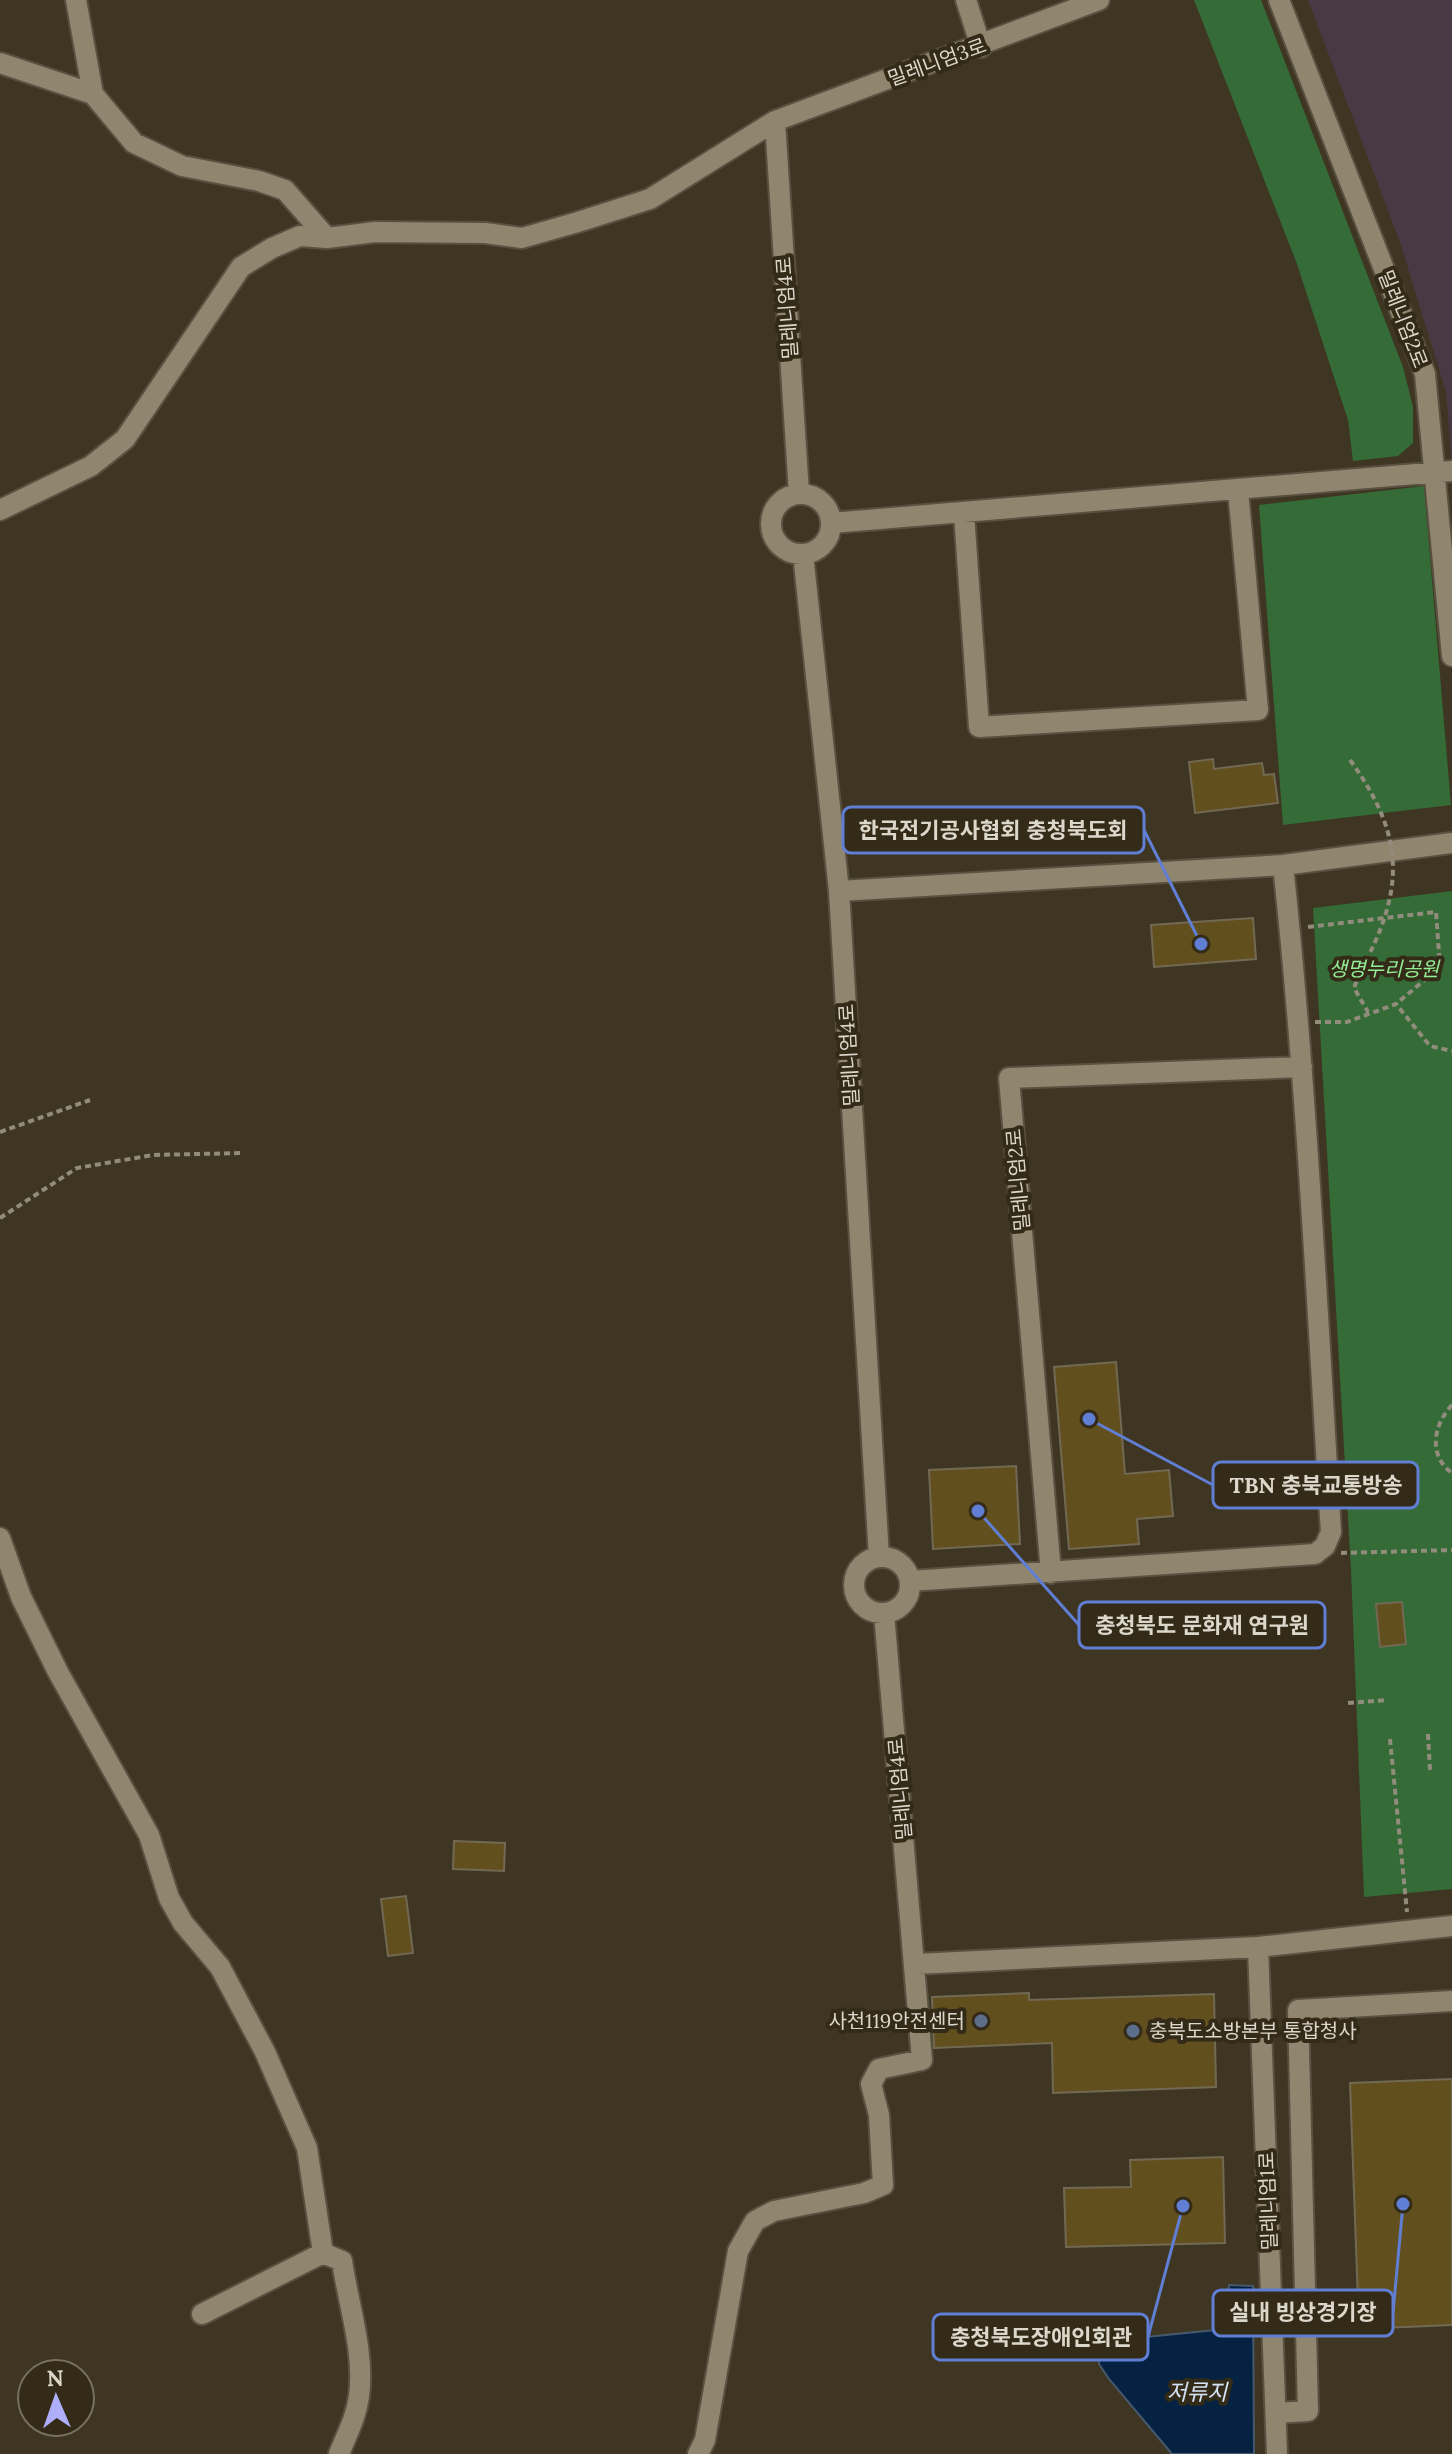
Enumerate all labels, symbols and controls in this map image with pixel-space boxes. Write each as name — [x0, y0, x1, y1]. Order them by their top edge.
street label: 밀레니엄3로 — [884, 32, 990, 91]
street label: 밀레니엄4로 — [770, 256, 803, 360]
street label: 밀레니엄2로 — [1373, 266, 1434, 371]
callout: 한국전기공사협회 충청북도회 — [843, 807, 1144, 853]
text: 한국전기공사협회 충청북도회 — [859, 816, 1127, 844]
park label: 생명누리공원 — [1329, 956, 1441, 981]
street label: 밀레니엄4로 — [833, 1003, 864, 1107]
street label: 밀레니엄2로 — [1001, 1128, 1034, 1232]
callout: TBN 충북교통방송 — [1213, 1462, 1418, 1508]
text: TBN 충북교통방송 — [1230, 1471, 1402, 1499]
callout: 충청북도 문화재 연구원 — [1079, 1602, 1325, 1648]
text: 충청북도 문화재 연구원 — [1095, 1611, 1309, 1639]
street label: 밀레니엄4로 — [883, 1737, 916, 1841]
place label: 사천119안전센터 — [828, 2008, 965, 2033]
marker: 사천119안전센터 — [972, 2012, 990, 2030]
place label: 충북도소방본부 통합청사 — [1149, 2018, 1357, 2043]
marker: 충북도소방본부 통합청사 — [1124, 2022, 1142, 2040]
street label: 밀레니엄1로 — [1253, 2151, 1282, 2251]
callout: 실내 빙상경기장 — [1213, 2290, 1393, 2336]
text: 실내 빙상경기장 — [1229, 2298, 1377, 2326]
callout: 충청북도장애인회관 — [933, 2314, 1148, 2360]
text: 충청북도장애인회관 — [950, 2323, 1132, 2351]
north arrow — [16, 2358, 96, 2438]
text: N — [46, 2364, 64, 2392]
water label: 저류지 — [1167, 2378, 1229, 2406]

